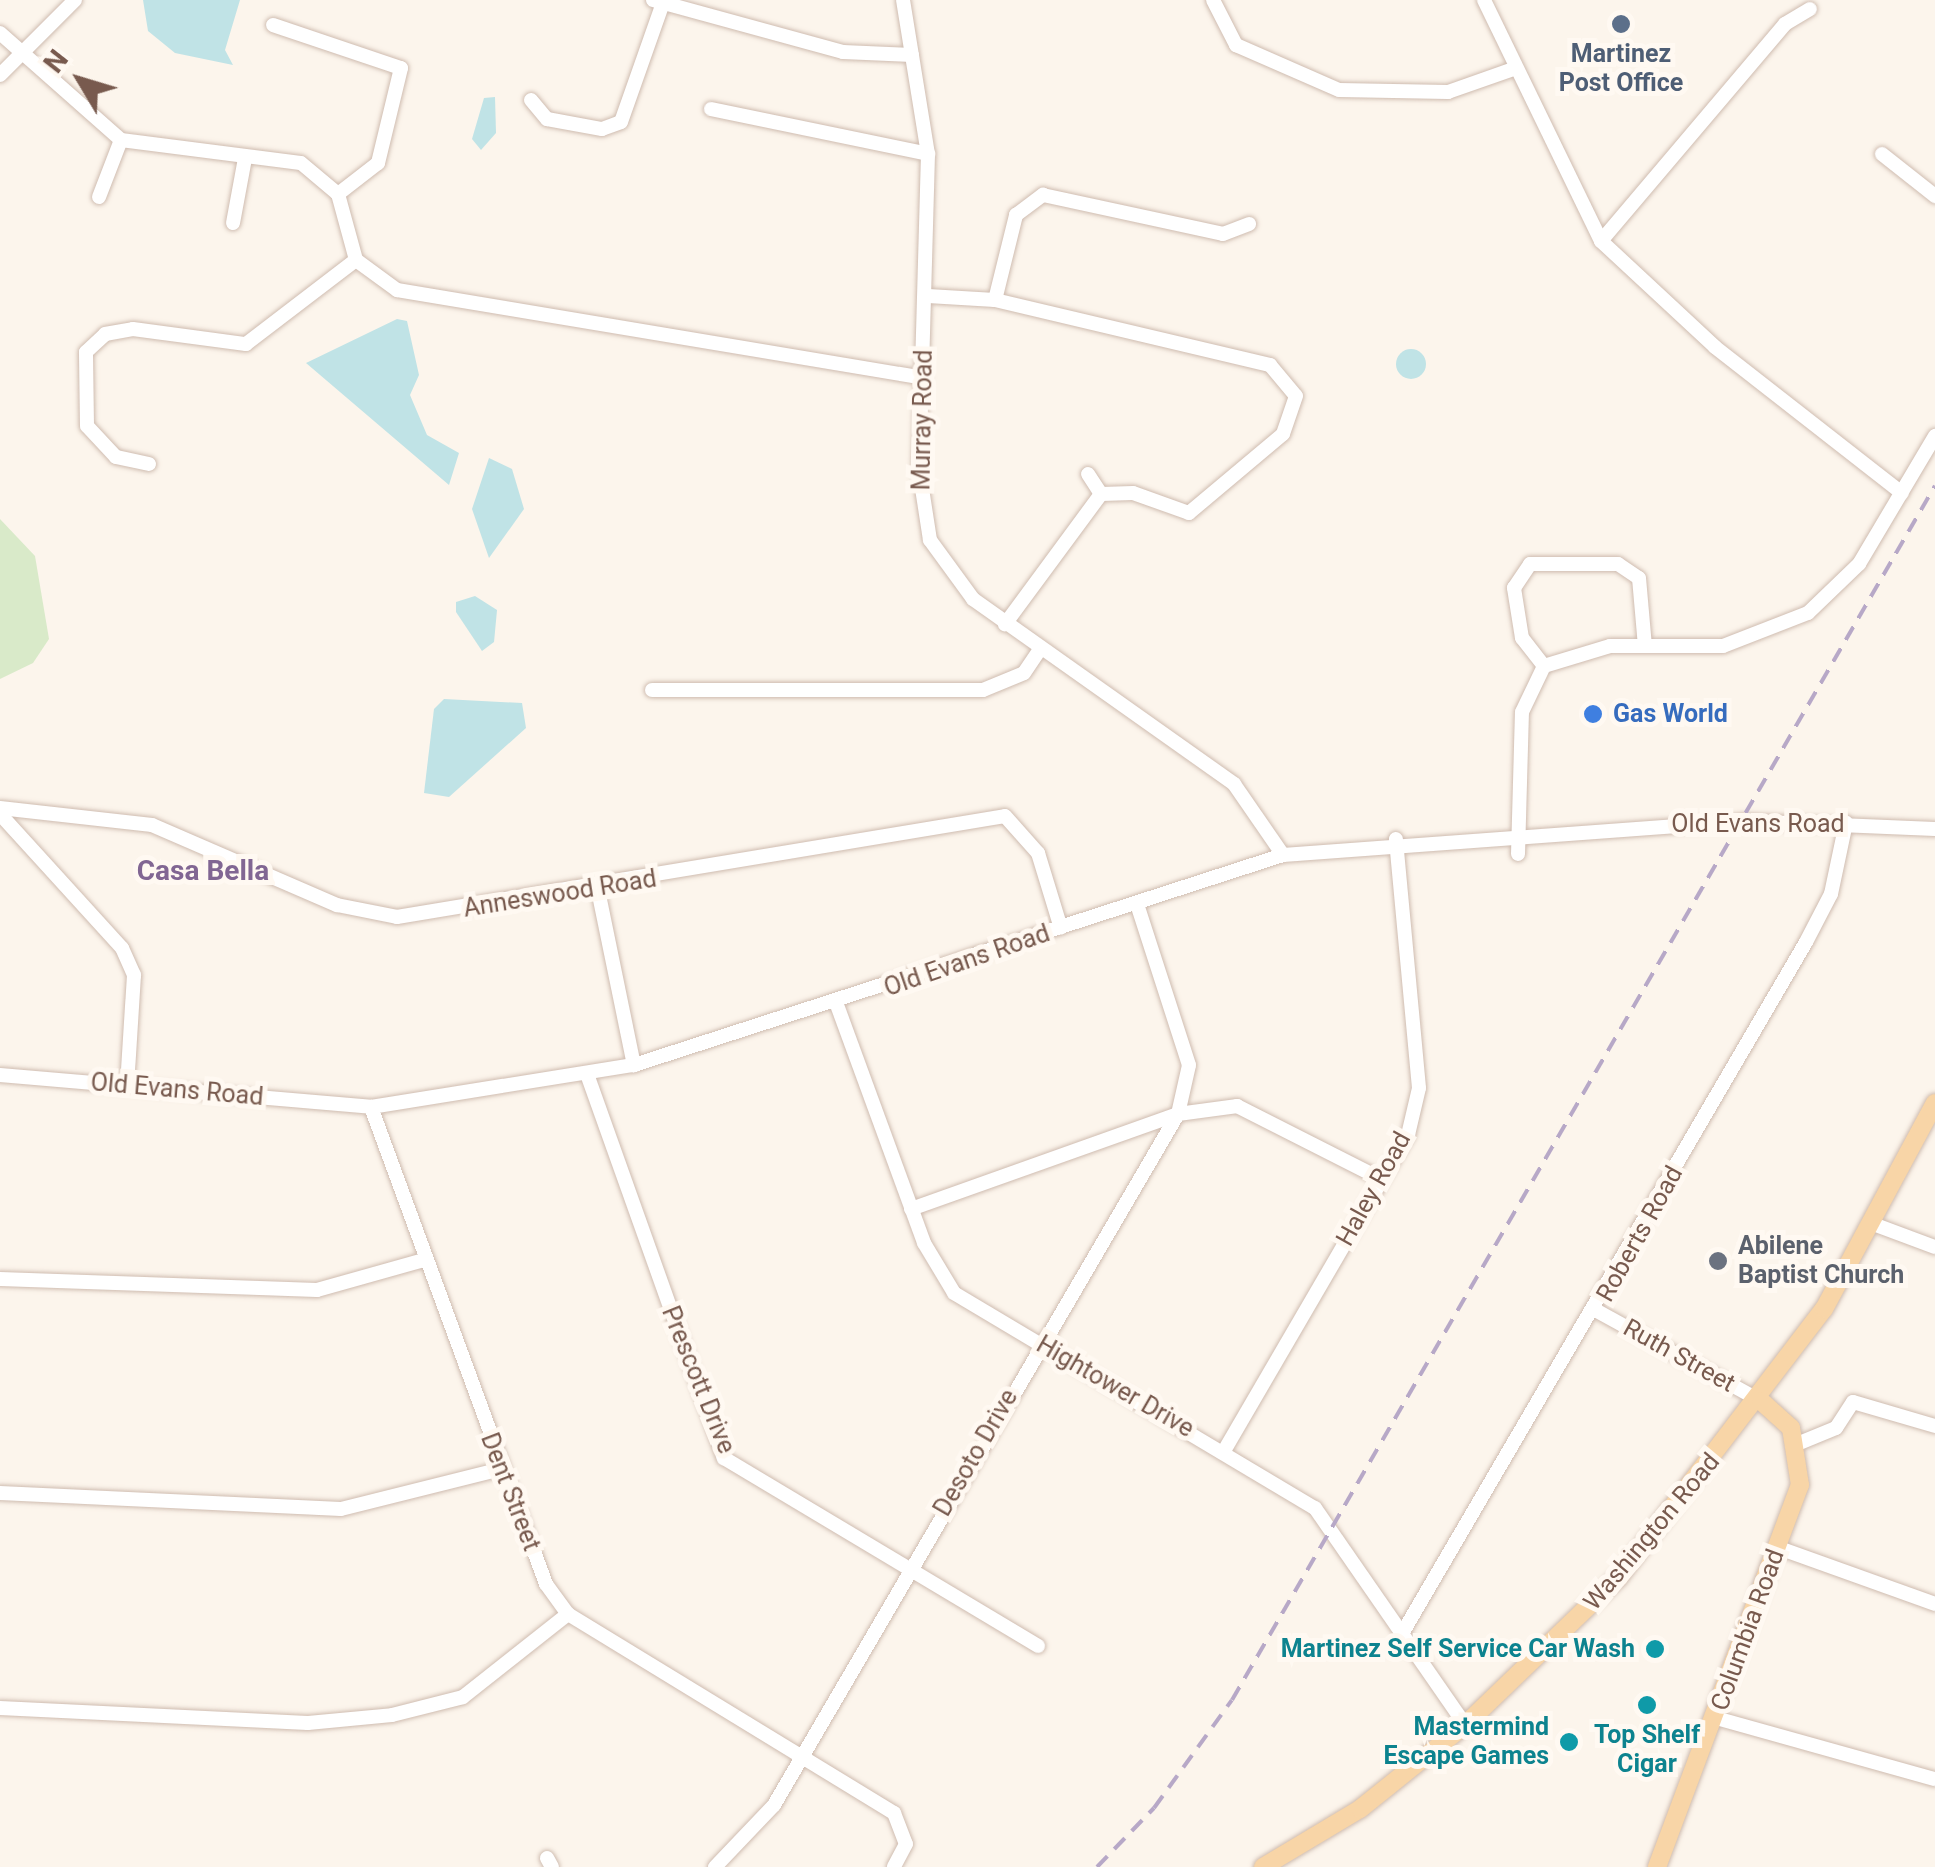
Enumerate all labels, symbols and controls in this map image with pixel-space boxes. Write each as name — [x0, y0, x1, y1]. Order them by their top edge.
marker: Martinez Post Office — [1610, 13, 1632, 35]
north arrow — [30, 30, 130, 130]
place label: Martinez Post Office — [1559, 40, 1683, 99]
text: N — [37, 43, 75, 79]
street label: Murray Road — [907, 349, 939, 491]
place label: Gas World — [1613, 699, 1728, 729]
marker: Gas World — [1582, 703, 1604, 725]
street label: Old Evans Road — [1671, 809, 1845, 839]
district label: Casa Bella — [137, 854, 269, 888]
street label: Anneswood Road — [461, 864, 659, 924]
street label: Old Evans Road — [880, 919, 1054, 1003]
street label: Old Evans Road — [89, 1068, 265, 1112]
street label: Haley Road — [1330, 1127, 1418, 1251]
street label: Roberts Road — [1590, 1161, 1690, 1307]
place label: Abilene Baptist Church — [1738, 1232, 1904, 1291]
marker: Abilene Baptist Church — [1707, 1250, 1729, 1272]
street label: Prescott Drive — [655, 1302, 741, 1458]
street label: Ruth Street — [1618, 1313, 1740, 1399]
street label: Hightower Drive — [1031, 1330, 1199, 1444]
street label: Desoto Drive — [928, 1384, 1024, 1522]
street label: Dent Street — [474, 1429, 546, 1555]
street label: Washington Road — [1578, 1447, 1726, 1617]
street label: Columbia Road — [1705, 1545, 1791, 1715]
place label: Martinez Self Service Car Wash — [1281, 1634, 1635, 1664]
marker: Martinez Self Service Car Wash — [1644, 1638, 1666, 1660]
marker: Top Shelf Cigar — [1636, 1694, 1658, 1716]
place label: Mastermind Escape Games — [1383, 1713, 1549, 1772]
place label: Top Shelf Cigar — [1594, 1721, 1700, 1780]
marker: Mastermind Escape Games — [1558, 1731, 1580, 1753]

